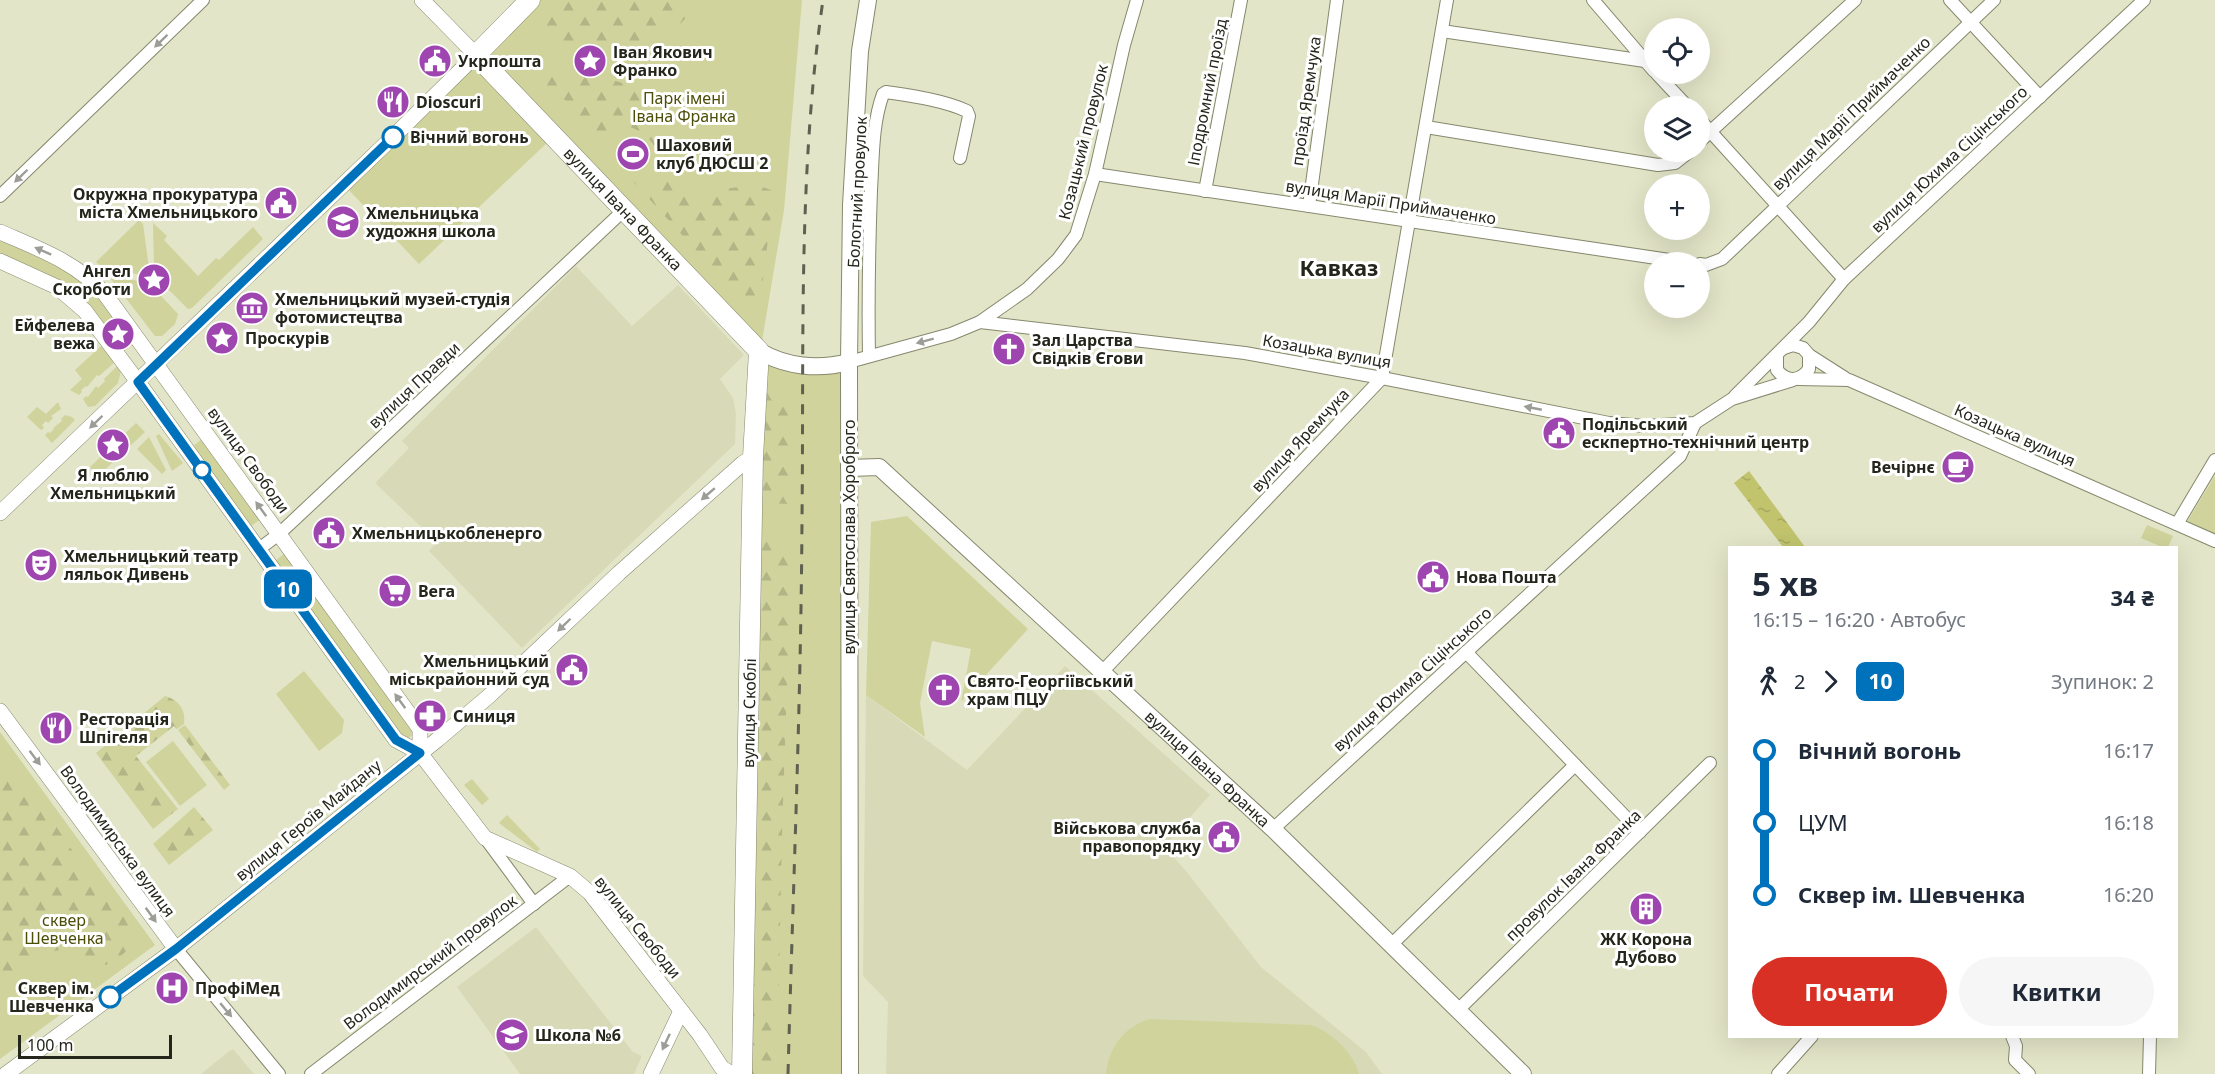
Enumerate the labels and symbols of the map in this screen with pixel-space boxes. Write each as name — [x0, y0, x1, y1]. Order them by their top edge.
street label: Іподромний проїзд — [1182, 16, 1232, 167]
street label: вулиця Марії Приймаченко — [1767, 31, 1935, 195]
one-way arrow — [154, 33, 168, 47]
street label: проїзд Яремчука — [1286, 35, 1326, 167]
place label: Іван Якович Франко — [613, 41, 713, 81]
public building icon: Укрпошта — [417, 43, 453, 79]
place icon: Іван Якович Франко — [572, 43, 608, 79]
place label: Укрпошта — [458, 50, 541, 72]
street label: Козацький провулок — [1053, 61, 1113, 222]
street label: вулиця Юхима Сіцінського — [1866, 80, 2032, 238]
restaurant icon: Dioscuri — [375, 84, 411, 120]
park label: Парк імені Івана Франка — [632, 87, 736, 127]
place label: Dioscuri — [416, 91, 481, 113]
street label: Болотний провулок — [842, 115, 872, 268]
marker: Вічний вогонь — [382, 126, 404, 148]
place label: Вічний вогонь — [410, 126, 529, 148]
place label: Шаховий клуб ДЮСШ 2 — [656, 134, 769, 174]
sports icon: Шаховий клуб ДЮСШ 2 — [615, 136, 651, 172]
street label: вулиця Івана Франка — [559, 142, 687, 275]
one-way arrow — [13, 169, 28, 183]
street label: вулиця Марії Приймаченко — [1284, 175, 1498, 229]
place label: Окружна прокуратура міста Хмельницького — [73, 183, 258, 223]
public building icon: Окружна прокуратура міста Хмельницького — [263, 185, 299, 221]
place label: Хмельницька художня школа — [366, 202, 496, 242]
school or university icon: Хмельницька художня школа — [325, 204, 361, 240]
one-way arrow — [34, 246, 52, 256]
district label: Кавказ — [1300, 252, 1378, 282]
place label: Ангел Скорботи — [52, 260, 131, 300]
place icon: Ангел Скорботи — [136, 262, 172, 298]
place label: Хмельницький музей-студія фотомистецтва — [275, 288, 510, 328]
museum icon: Хмельницький музей-студія фотомистецтва — [234, 290, 270, 326]
place label: Ейфелева вежа — [15, 314, 95, 354]
place icon: Ейфелева вежа — [100, 316, 136, 352]
place icon: Проскурів — [204, 320, 240, 356]
place label: Проскурів — [245, 327, 329, 349]
place label: Зал Царства Свідків Єгови — [1032, 329, 1144, 369]
street label: Козацька вулиця — [1261, 329, 1393, 373]
church icon: Зал Царства Свідків Єгови — [991, 331, 1027, 367]
street label: вулиця Правди — [363, 337, 465, 433]
one-way arrow — [916, 337, 934, 346]
street label: вулиця Яремчука — [1246, 383, 1354, 497]
street label: Козацька вулиця — [1951, 398, 2079, 472]
street label: вулиця Свободи — [203, 403, 295, 517]
one-way arrow — [1523, 403, 1542, 412]
place label: Подільський ескпертно-технічний центр — [1582, 413, 1809, 453]
one-way arrow — [89, 415, 104, 428]
public building icon: Подільський ескпертно-технічний центр — [1541, 415, 1577, 451]
street label: вулиця Святослава Хороброго — [838, 419, 860, 655]
place icon: Я люблю Хмельницький — [95, 427, 131, 463]
cafe icon: Вечірнє — [1940, 449, 1976, 485]
place label: Вечірнє — [1871, 456, 1935, 478]
unlabelled marker — [193, 461, 211, 479]
place label: Я люблю Хмельницький — [50, 464, 176, 504]
one-way arrow — [701, 487, 716, 500]
one-way arrow — [255, 501, 267, 517]
public building icon: Хмельницькобленерго — [311, 515, 347, 551]
place label: Хмельницькобленерго — [352, 522, 542, 544]
place label: Хмельницький театр ляльок Дивень — [64, 545, 238, 585]
theatre icon: Хмельницький театр ляльок Дивень — [23, 547, 59, 583]
public building icon: Нова Пошта — [1415, 559, 1451, 595]
place label: Нова Пошта — [1456, 566, 1556, 588]
line badge: 10 — [261, 570, 315, 608]
supermarket icon: Вега — [377, 573, 413, 609]
place label: Вега — [418, 580, 455, 602]
street label: вулиця Юхима Сіцінського — [1328, 602, 1496, 756]
one-way arrow — [557, 618, 571, 632]
place label: Хмельницький міськрайонний суд — [389, 650, 550, 690]
public building icon: Хмельницький міськрайонний суд — [554, 652, 590, 688]
street label: вулиця Скоблі — [737, 658, 761, 768]
place label: Свято-Георгіївський храм ПЦУ — [967, 670, 1133, 710]
church icon: Свято-Георгіївський храм ПЦУ — [926, 672, 962, 708]
one-way arrow — [394, 694, 406, 710]
pharmacy icon: Синиця — [412, 698, 448, 734]
place label: Синиця — [453, 705, 515, 727]
street label: вулиця Івана Франка — [1140, 706, 1275, 832]
place label: Ресторація Шпігеля — [79, 708, 169, 748]
restaurant icon: Ресторація Шпігеля — [38, 710, 74, 746]
one-way arrow — [29, 750, 41, 766]
street label: вулиця Героїв Майдану — [231, 754, 386, 886]
street label: Володимирська вулиця — [55, 761, 181, 921]
street label: провулок Івана Франка — [1500, 804, 1646, 946]
place label: Військова служба правопорядку — [1053, 817, 1202, 857]
public building icon: Військова служба правопорядку — [1206, 819, 1242, 855]
street label: вулиця Свободи — [590, 871, 686, 983]
street label: Володимирський провулок — [339, 889, 522, 1035]
building icon: ЖК Корона Дубово — [1628, 891, 1664, 927]
one-way arrow — [144, 907, 156, 922]
park label: сквер Шевченка — [24, 909, 104, 949]
place label: ЖК Корона Дубово — [1600, 928, 1692, 968]
hospital icon: ПрофіМед — [154, 970, 190, 1006]
place label: Сквер ім. Шевченка — [9, 977, 94, 1017]
place label: ПрофіМед — [195, 977, 280, 999]
marker: Сквер ім. Шевченка — [99, 986, 121, 1008]
one-way arrow — [220, 1002, 233, 1018]
school or university icon: Школа №6 — [494, 1017, 530, 1053]
place label: Школа №6 — [535, 1024, 621, 1046]
scale bar — [18, 1032, 172, 1060]
one-way arrow — [661, 1034, 670, 1051]

